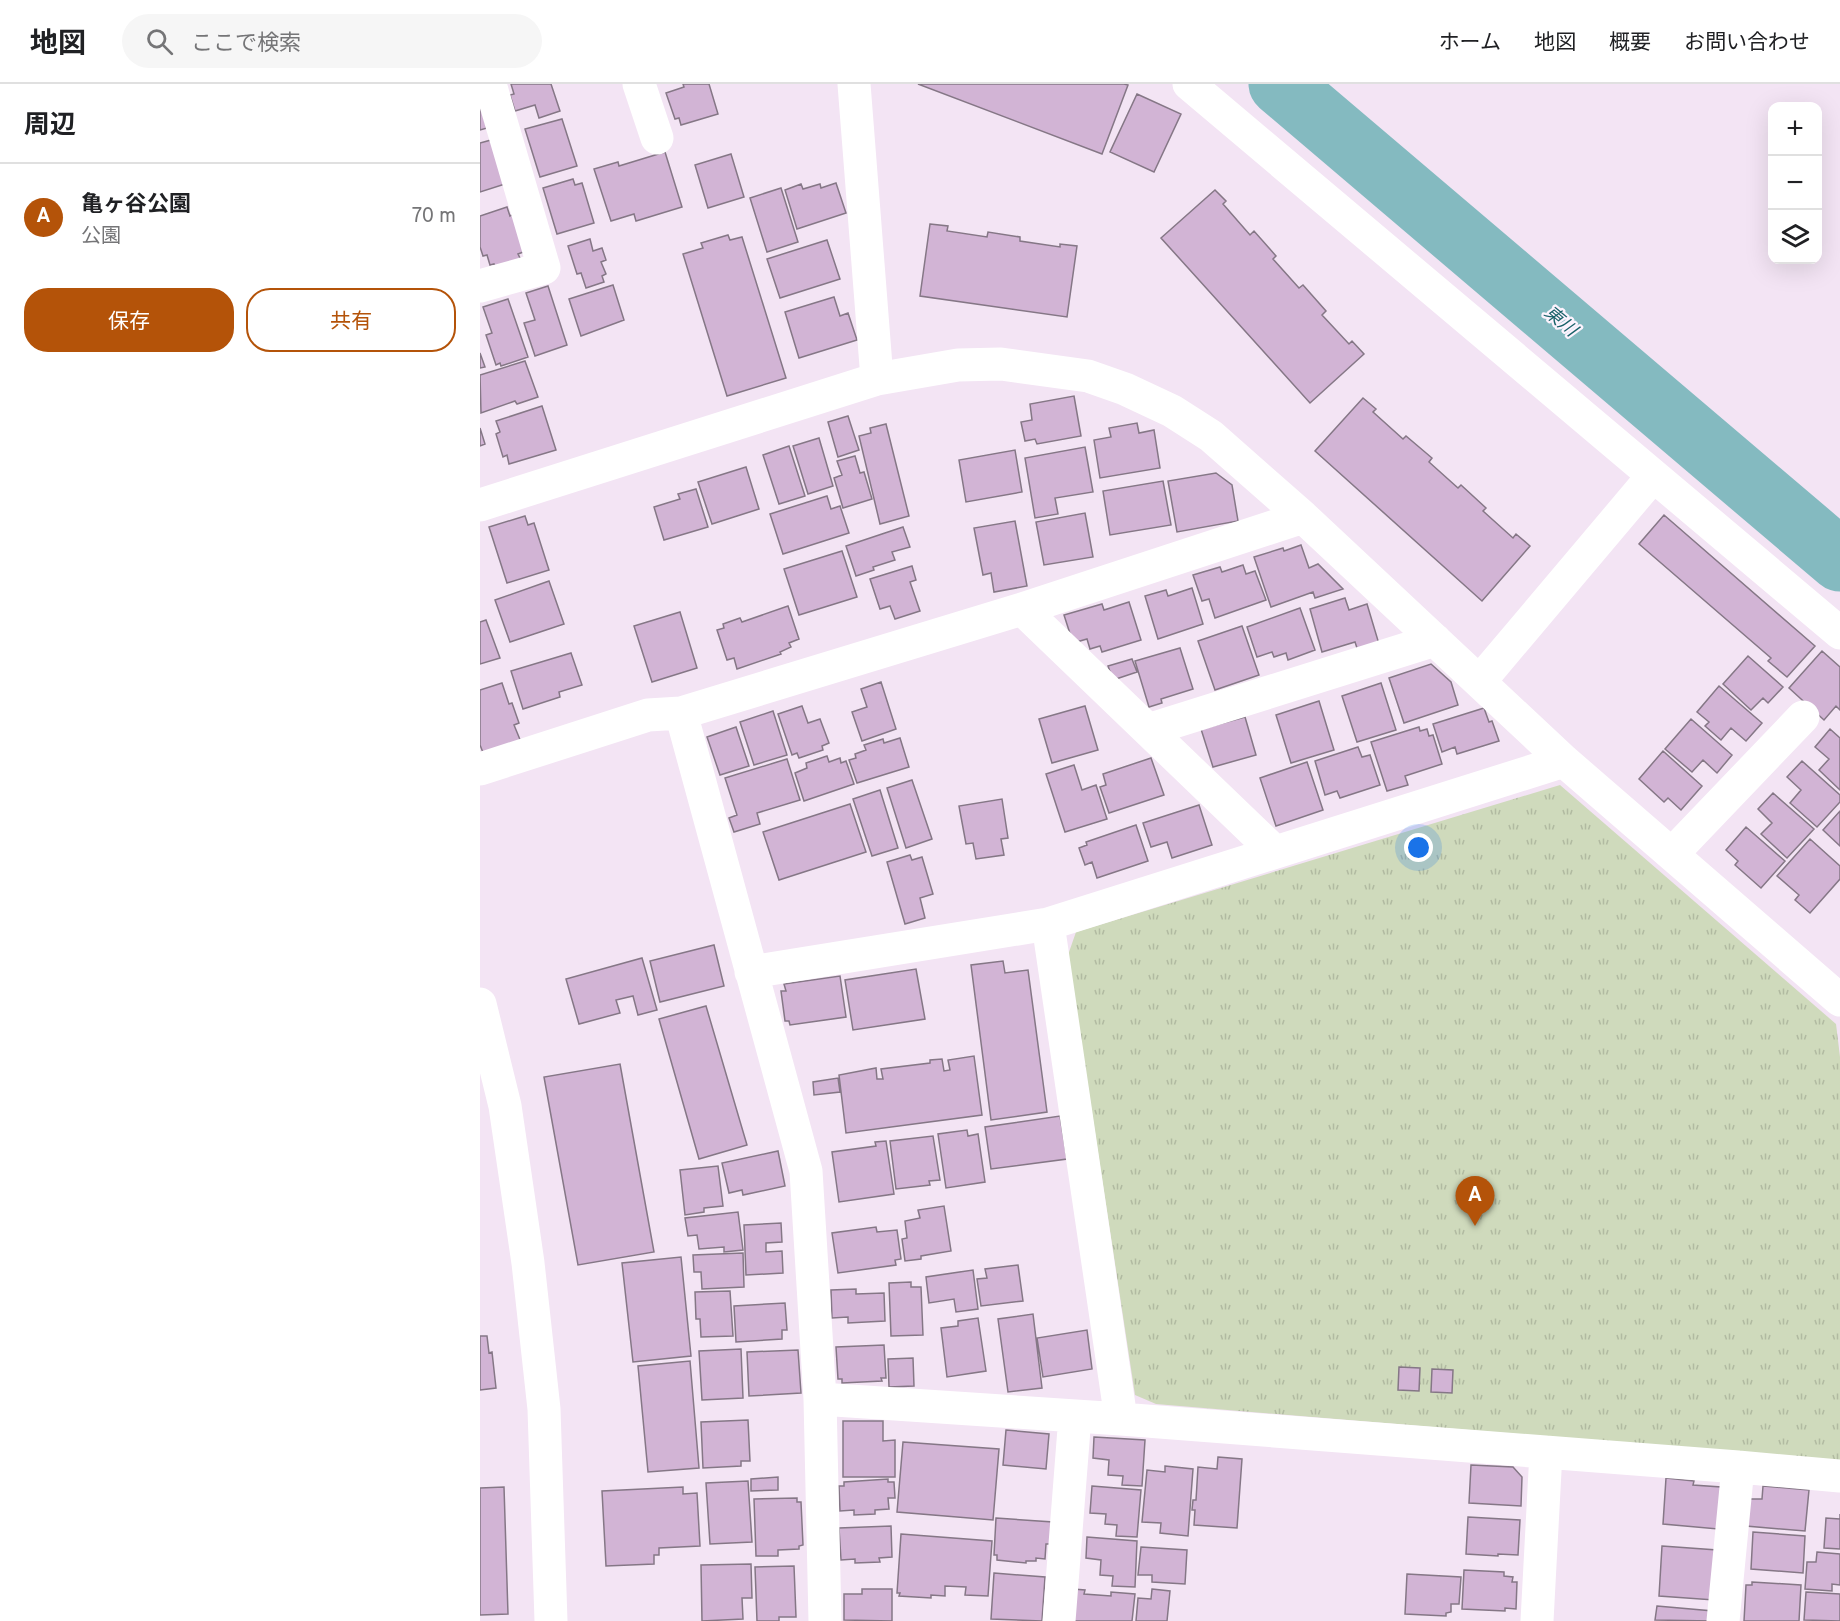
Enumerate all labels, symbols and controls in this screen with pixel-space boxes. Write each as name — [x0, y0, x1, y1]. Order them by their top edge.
search box — [122, 14, 542, 68]
icon: search — [143, 25, 176, 58]
text: 地図 — [30, 27, 86, 63]
text: ホーム — [1439, 30, 1501, 57]
text: 地図 — [1534, 30, 1576, 57]
text: 概要 — [1609, 30, 1651, 57]
text: お問い合わせ — [1684, 30, 1810, 57]
text: ここで検索 — [191, 31, 301, 58]
map controls — [1768, 102, 1822, 264]
button: + — [1768, 102, 1822, 156]
text: 周辺 — [24, 110, 76, 143]
button: − — [1768, 156, 1822, 210]
text: 亀ヶ谷公園 — [81, 192, 191, 219]
text: A — [36, 204, 51, 230]
text: 70 m — [412, 204, 456, 230]
button: layers — [1768, 210, 1822, 264]
text: 公園 — [81, 224, 121, 250]
button: 保存 — [24, 288, 234, 352]
button: 共有 — [246, 288, 456, 352]
water label: 東川 — [1539, 302, 1583, 344]
your location — [1404, 833, 1433, 862]
pin: A — [1456, 1176, 1494, 1226]

